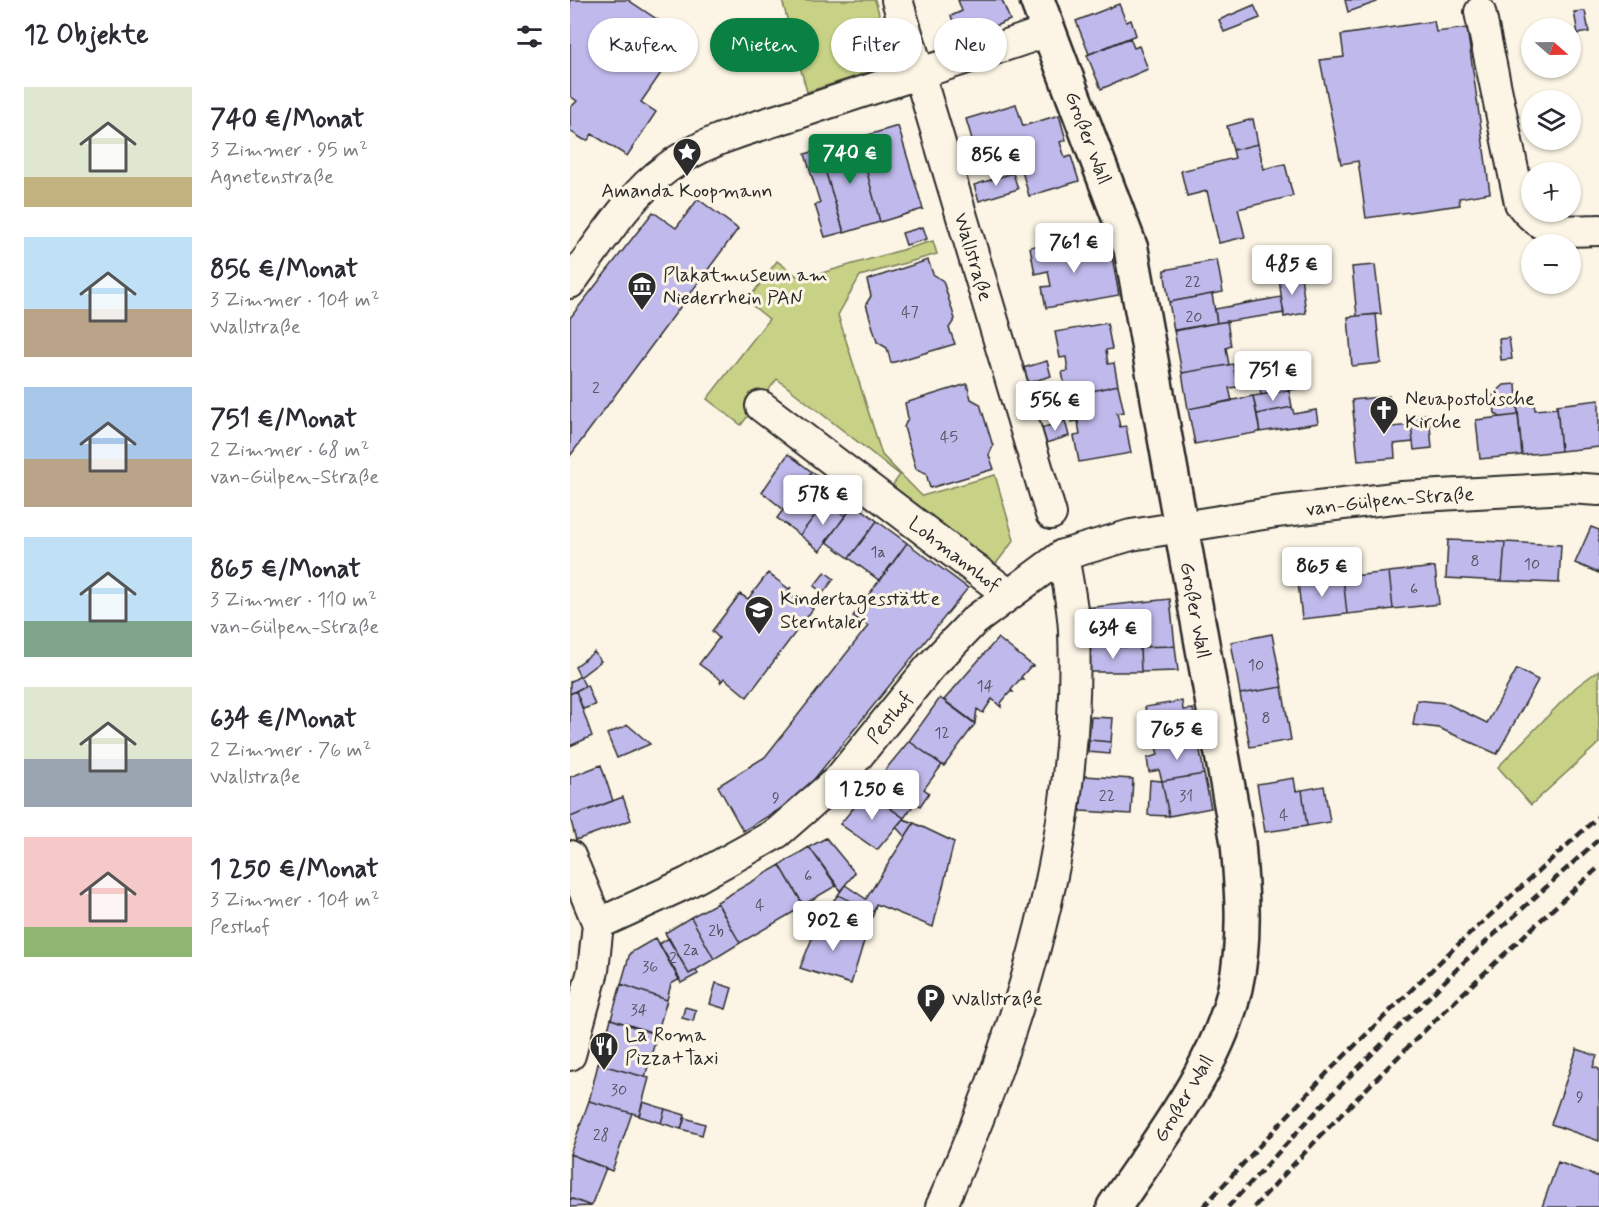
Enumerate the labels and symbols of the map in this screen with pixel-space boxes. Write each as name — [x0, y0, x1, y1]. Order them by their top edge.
north arrow — [1521, 18, 1581, 78]
street label: Großer Wall — [1058, 88, 1117, 188]
pin: 740 € — [808, 134, 892, 185]
place icon: Amanda Koopmann — [671, 136, 703, 178]
pin: 856 € — [954, 136, 1038, 187]
place label: Amanda Koopmann — [601, 178, 773, 205]
street label: Wallstraße — [947, 210, 998, 305]
pin: 761 € — [1032, 223, 1116, 274]
pin: 485 € — [1250, 245, 1334, 296]
place label: Plakatmuseum am Niederrhein PAN — [663, 262, 828, 312]
museum icon: Plakatmuseum am Niederrhein PAN — [626, 270, 658, 312]
house number: 22 — [1185, 272, 1201, 293]
house number: 47 — [901, 302, 919, 323]
house number: 20 — [1186, 307, 1203, 328]
pin: 751 € — [1231, 351, 1315, 402]
house number: 2 — [592, 378, 600, 399]
pin: 556 € — [1013, 381, 1097, 432]
place label: Neuapostolische Kirche — [1405, 386, 1535, 436]
church icon: Neuapostolische Kirche — [1368, 394, 1400, 436]
house number: 45 — [940, 427, 958, 448]
pin: 578 € — [781, 475, 865, 526]
street label: van-Gülpen-Straße — [1304, 481, 1475, 523]
street label: Lohmannhof — [902, 511, 1006, 599]
house number: 1a — [870, 542, 886, 563]
pin: 865 € — [1280, 547, 1364, 598]
house number: 8 — [1470, 551, 1480, 572]
house number: 10 — [1524, 554, 1540, 575]
street label: Großer Wall — [1173, 560, 1216, 661]
house number: 6 — [1410, 579, 1418, 600]
place label: Kindertagesstätte Sterntaler — [780, 586, 940, 636]
school or university icon: Kindertagesstätte Sterntaler — [743, 594, 775, 636]
pin: 634 € — [1071, 609, 1155, 660]
house number: 10 — [1248, 655, 1264, 676]
house number: 14 — [977, 676, 994, 697]
street label: Pesthof — [861, 686, 920, 750]
house number: 8 — [1261, 708, 1271, 729]
pin: 765 € — [1135, 710, 1219, 761]
house number: 12 — [934, 723, 950, 744]
pin: 1 250 € — [817, 770, 927, 821]
house number: 22 — [1099, 786, 1115, 807]
house number: 31 — [1179, 786, 1193, 807]
house number: 9 — [772, 788, 780, 809]
house number: 4 — [1279, 805, 1289, 826]
house number: 6 — [804, 866, 812, 887]
house number: 4 — [755, 895, 765, 916]
pin: 902 € — [791, 901, 875, 952]
house number: 2b — [708, 921, 724, 942]
house number: 2a — [683, 940, 699, 961]
house number: 2 — [669, 948, 677, 969]
house number: 36 — [642, 957, 658, 978]
parking icon: Wallstraße — [915, 982, 947, 1024]
place label: Wallstraße — [952, 986, 1043, 1013]
house number: 34 — [631, 1000, 648, 1021]
place label: La Roma Pizza+Taxi — [625, 1022, 719, 1072]
restaurant icon: La Roma Pizza+Taxi — [588, 1030, 620, 1072]
street label: Großer Wall — [1148, 1050, 1221, 1148]
house number: 30 — [611, 1080, 627, 1101]
house number: 9 — [1576, 1087, 1584, 1108]
house number: 28 — [593, 1125, 609, 1146]

